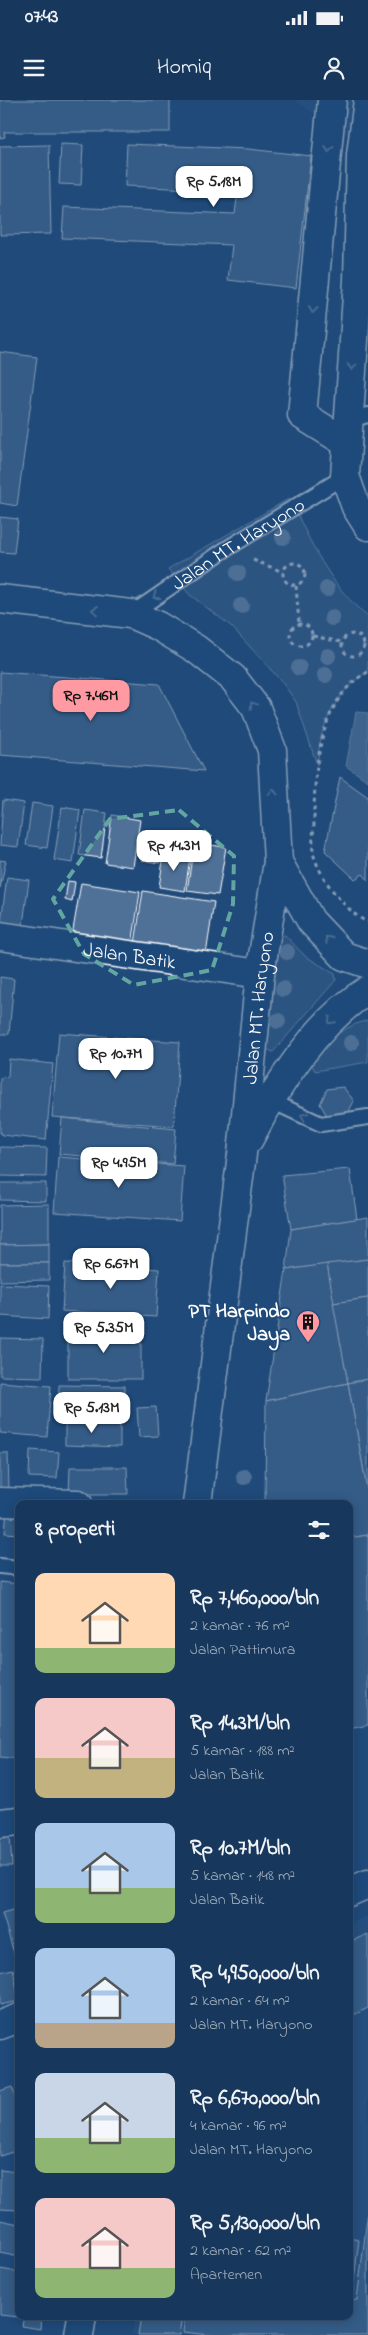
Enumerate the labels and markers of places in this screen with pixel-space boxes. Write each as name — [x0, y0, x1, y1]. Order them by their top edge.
pin: Rp 5.18M — [162, 166, 266, 208]
pin: Rp 7.46M — [39, 680, 143, 722]
pin: Rp 14.3M — [122, 830, 226, 872]
pin: Rp 10.7M — [64, 1038, 168, 1080]
pin: Rp 4.95M — [67, 1146, 171, 1189]
pin: Rp 6.67M — [59, 1248, 163, 1290]
place label: PT Harpindo Jaya — [189, 1298, 290, 1351]
building icon: PT Harpindo Jaya — [295, 1309, 321, 1343]
pin: Rp 5.35M — [52, 1312, 156, 1354]
pin: Rp 5.13M — [40, 1392, 144, 1434]

